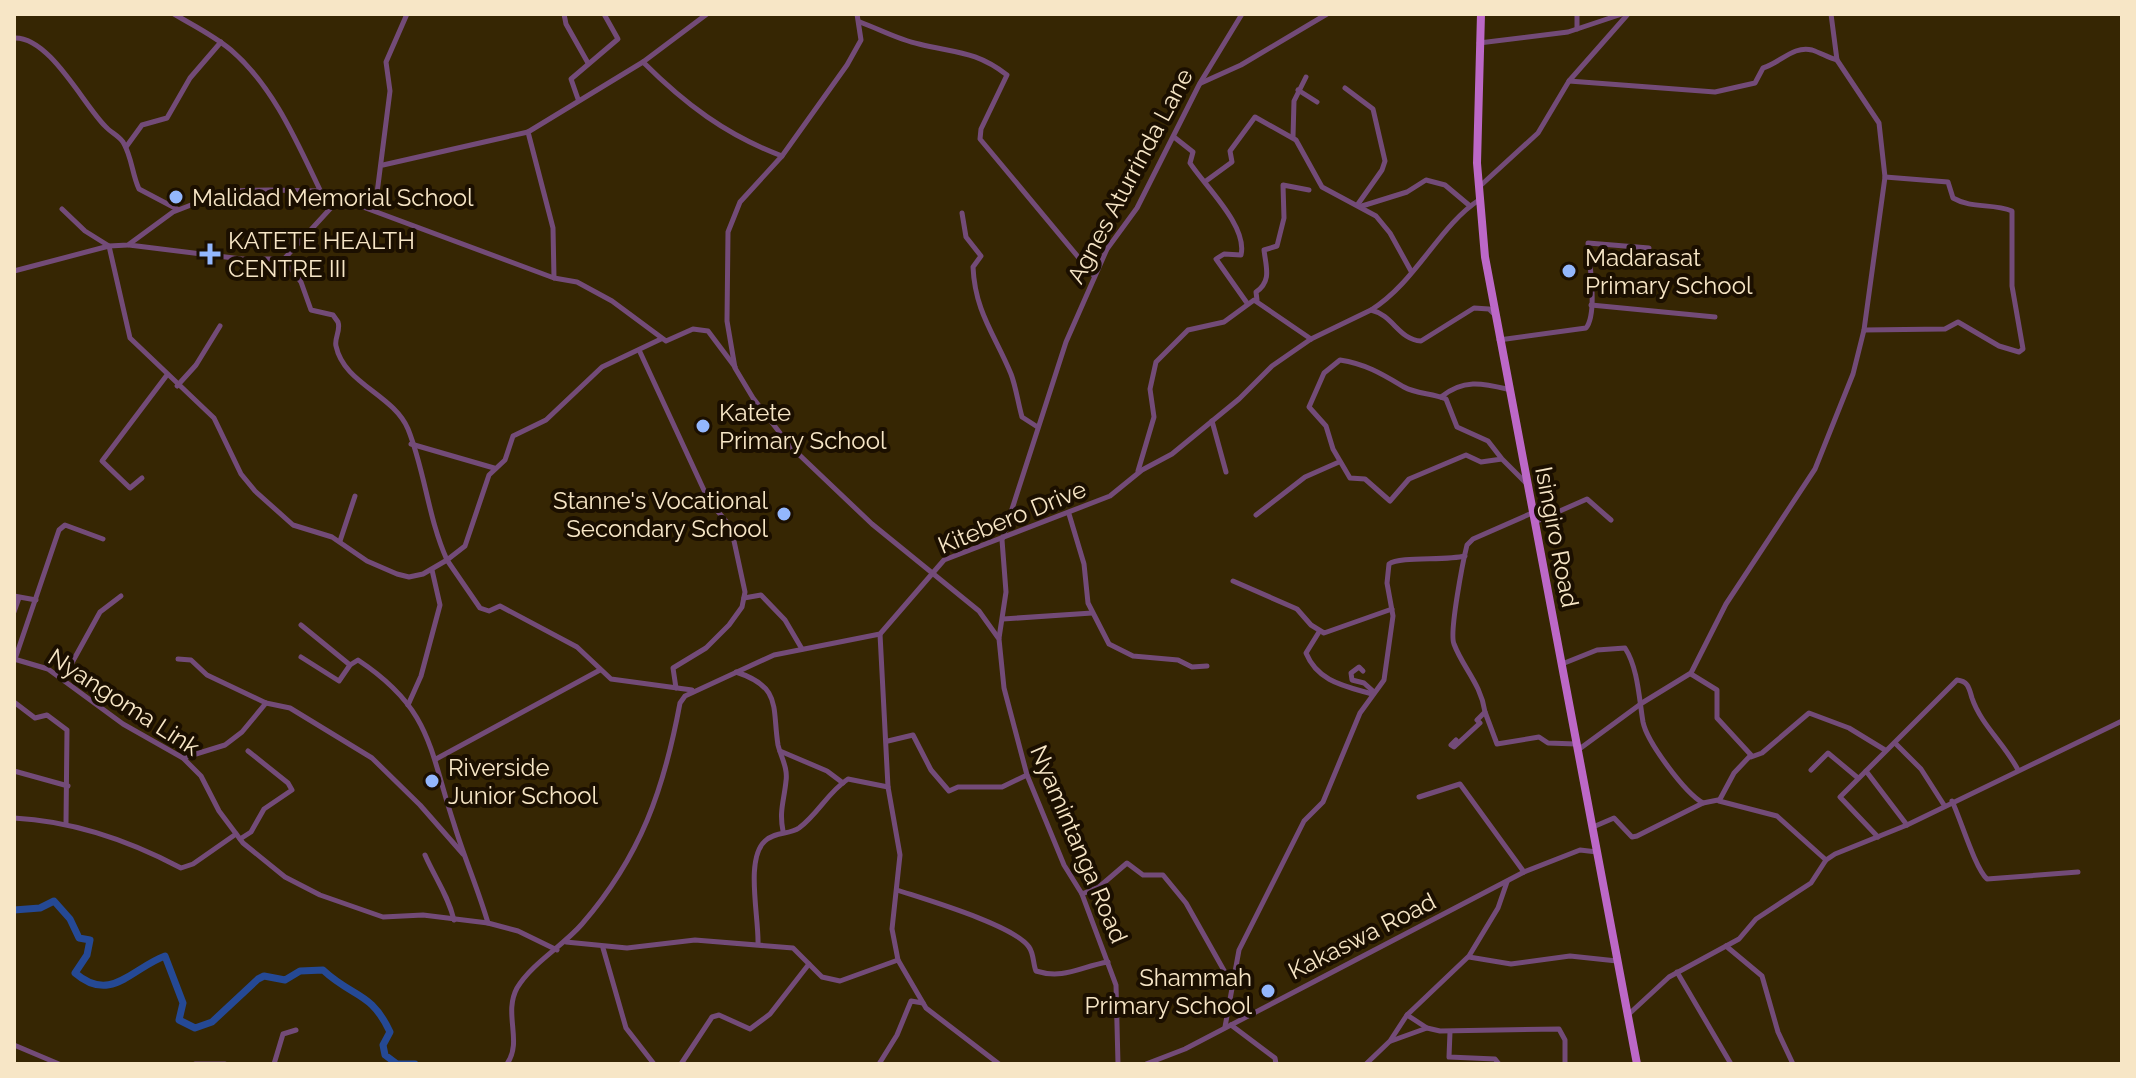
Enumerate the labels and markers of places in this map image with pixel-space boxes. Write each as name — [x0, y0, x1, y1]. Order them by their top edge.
place label: Malidad Memorial School — [192, 183, 474, 212]
marker: Malidad Memorial School — [167, 188, 185, 206]
place label: KATETE HEALTH CENTRE III — [228, 226, 415, 283]
marker: KATETE HEALTH CENTRE III — [199, 243, 221, 265]
place label: Madarasat Primary School — [1585, 243, 1753, 300]
marker: Madarasat Primary School — [1560, 262, 1578, 280]
place label: Katete Primary School — [719, 398, 887, 455]
marker: Katete Primary School — [694, 417, 712, 435]
place label: Stanne's Vocational Secondary School — [553, 486, 768, 543]
marker: Stanne's Vocational Secondary School — [775, 505, 793, 523]
place label: Riverside Junior School — [448, 753, 598, 810]
marker: Riverside Junior School — [423, 772, 441, 790]
place label: Shammah Primary School — [1085, 963, 1252, 1020]
marker: Shammah Primary School — [1259, 982, 1277, 1000]

